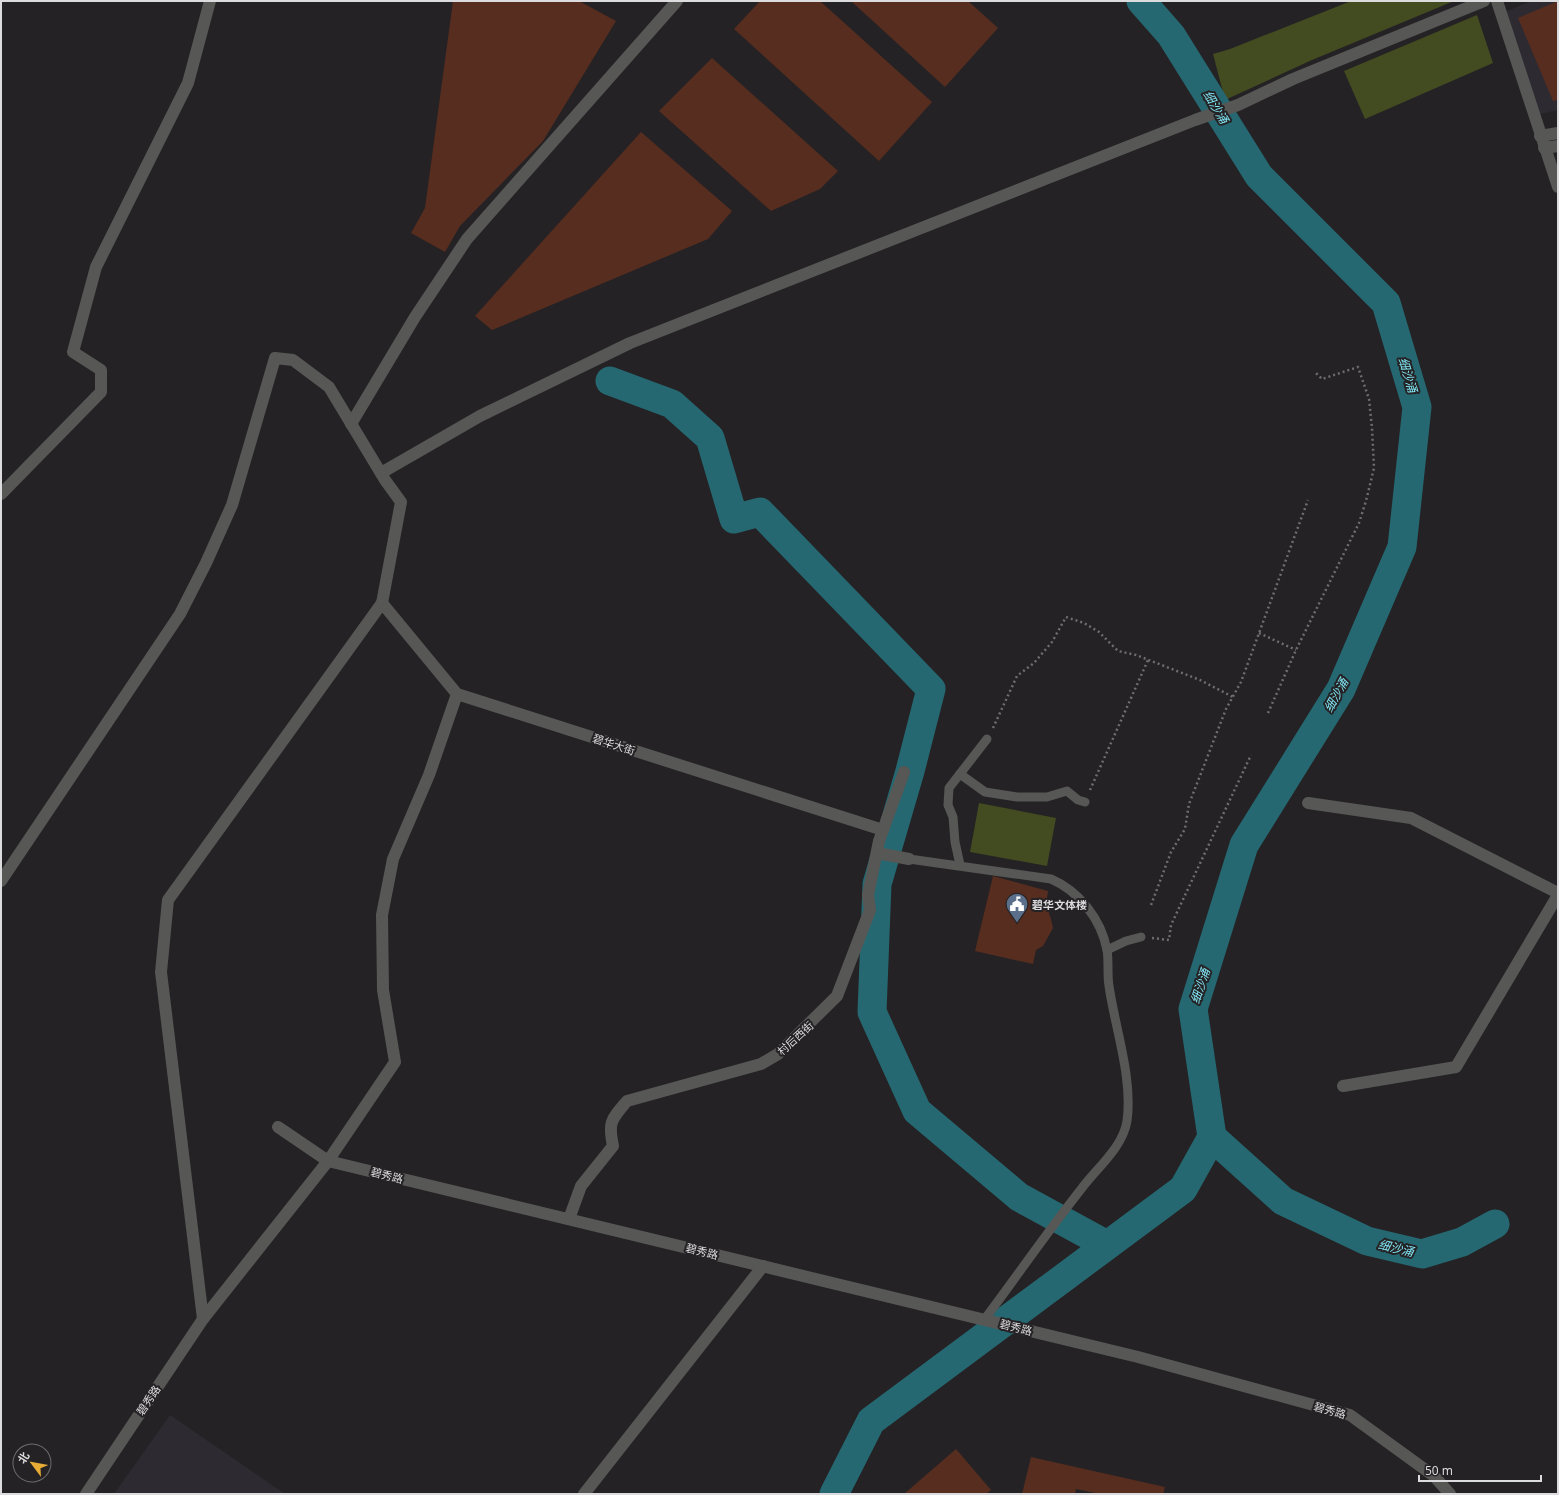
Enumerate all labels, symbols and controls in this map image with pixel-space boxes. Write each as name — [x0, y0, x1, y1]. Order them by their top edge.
water label: 细沙涌 — [1199, 87, 1234, 128]
water label: 细沙涌 — [1395, 355, 1422, 397]
water label: 细沙涌 — [1320, 673, 1353, 715]
street label: 碧华大街 — [591, 730, 637, 758]
public building icon: 碧华文体楼 — [1004, 891, 1030, 924]
place label: 碧华文体楼 — [1032, 897, 1087, 912]
water label: 细沙涌 — [1186, 964, 1214, 1006]
street label: 村后西街 — [774, 1018, 816, 1058]
street label: 碧秀路 — [369, 1164, 405, 1186]
water label: 细沙涌 — [1377, 1236, 1417, 1261]
street label: 碧秀路 — [684, 1240, 720, 1262]
street label: 碧秀路 — [998, 1316, 1034, 1338]
street label: 碧秀路 — [133, 1382, 163, 1418]
street label: 碧秀路 — [1312, 1398, 1348, 1422]
north arrow — [12, 1443, 52, 1483]
text: 北 — [14, 1449, 32, 1466]
scale bar — [1419, 1457, 1541, 1483]
text: 50 m — [1425, 1462, 1453, 1479]

